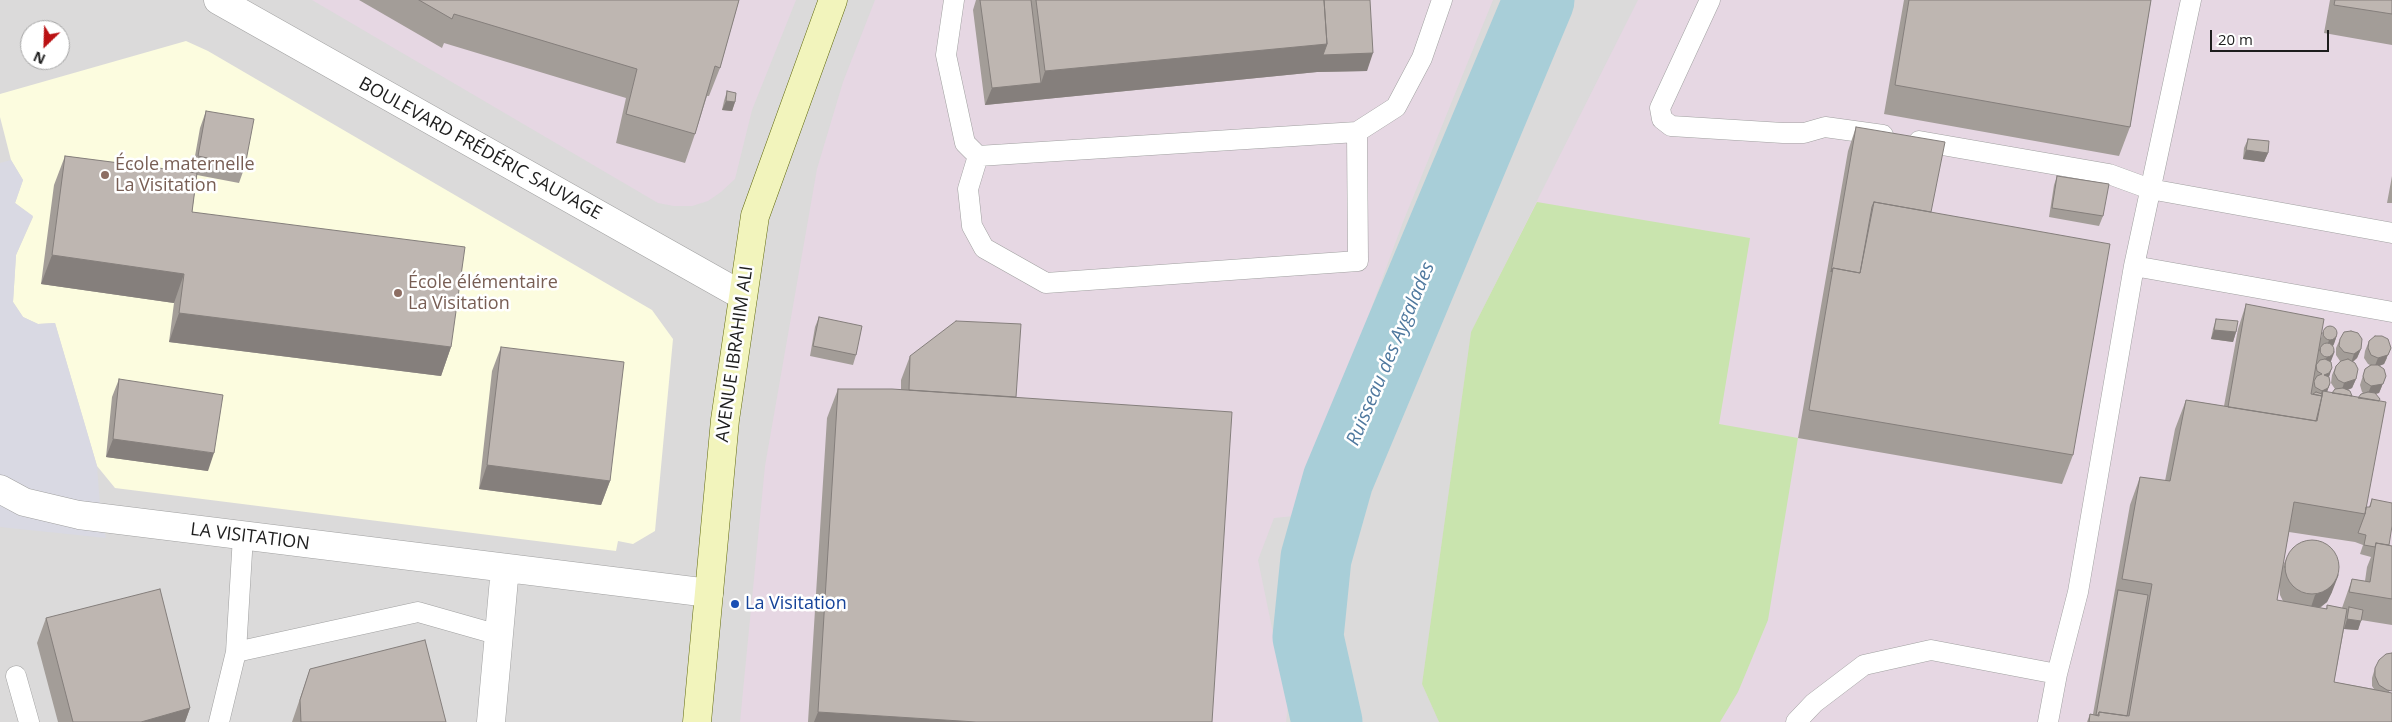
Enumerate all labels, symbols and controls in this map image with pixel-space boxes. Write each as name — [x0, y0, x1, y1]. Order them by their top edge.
north arrow — [20, 20, 70, 70]
scale bar — [2212, 20, 2331, 52]
text: 20 m — [2218, 29, 2253, 49]
text: N — [30, 47, 48, 69]
street label: BOULEVARD FRÉDÉRIC SAUVAGE — [355, 73, 605, 225]
place label: École maternelle La Visitation — [115, 154, 255, 196]
marker: École maternelle La Visitation — [99, 169, 111, 181]
water label: Ruisseau des Aygalades — [1342, 259, 1440, 449]
street label: AVENUE IBRAHIM ALI — [712, 265, 758, 443]
place label: École élémentaire La Visitation — [408, 272, 558, 314]
marker: École élémentaire La Visitation — [392, 287, 404, 299]
street label: LA VISITATION — [189, 519, 311, 555]
place label: La Visitation — [745, 593, 847, 615]
marker: La Visitation — [729, 598, 741, 610]

